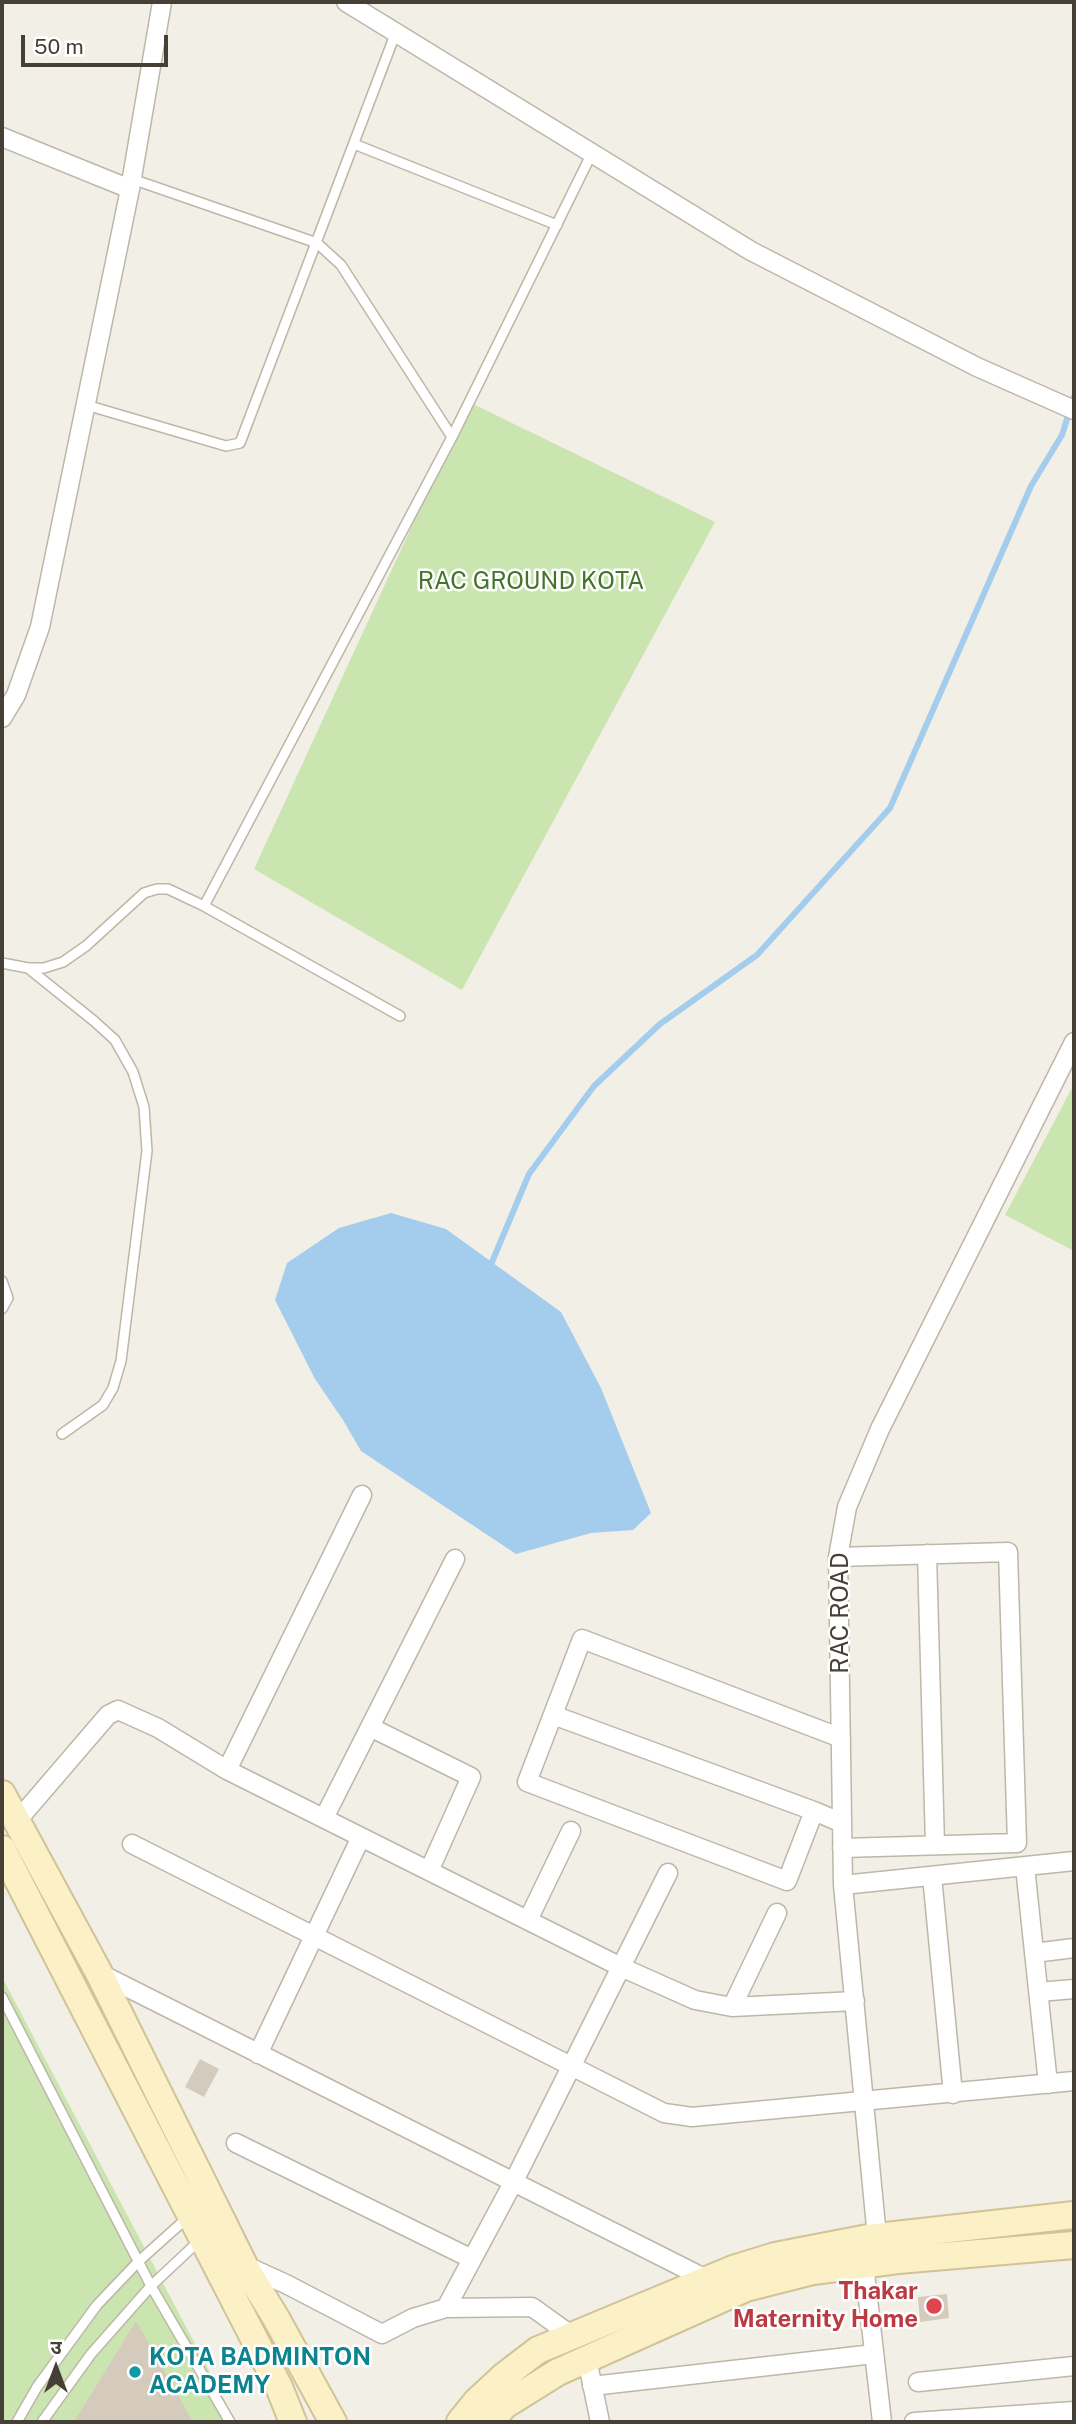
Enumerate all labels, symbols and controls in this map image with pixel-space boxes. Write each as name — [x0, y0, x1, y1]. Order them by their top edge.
scale bar — [24, 21, 172, 65]
text: 50 m — [34, 34, 84, 59]
park label: RAC GROUND KOTA — [418, 568, 644, 596]
street label: RAC ROAD — [827, 1552, 855, 1674]
place label: Thakar Maternity Home — [733, 2278, 918, 2334]
marker: Thakar Maternity Home — [924, 2296, 944, 2316]
north arrow — [21, 2333, 91, 2403]
text: उ — [50, 2336, 62, 2358]
place label: KOTA BADMINTON ACADEMY — [149, 2344, 371, 2400]
marker: KOTA BADMINTON ACADEMY — [127, 2364, 143, 2380]

